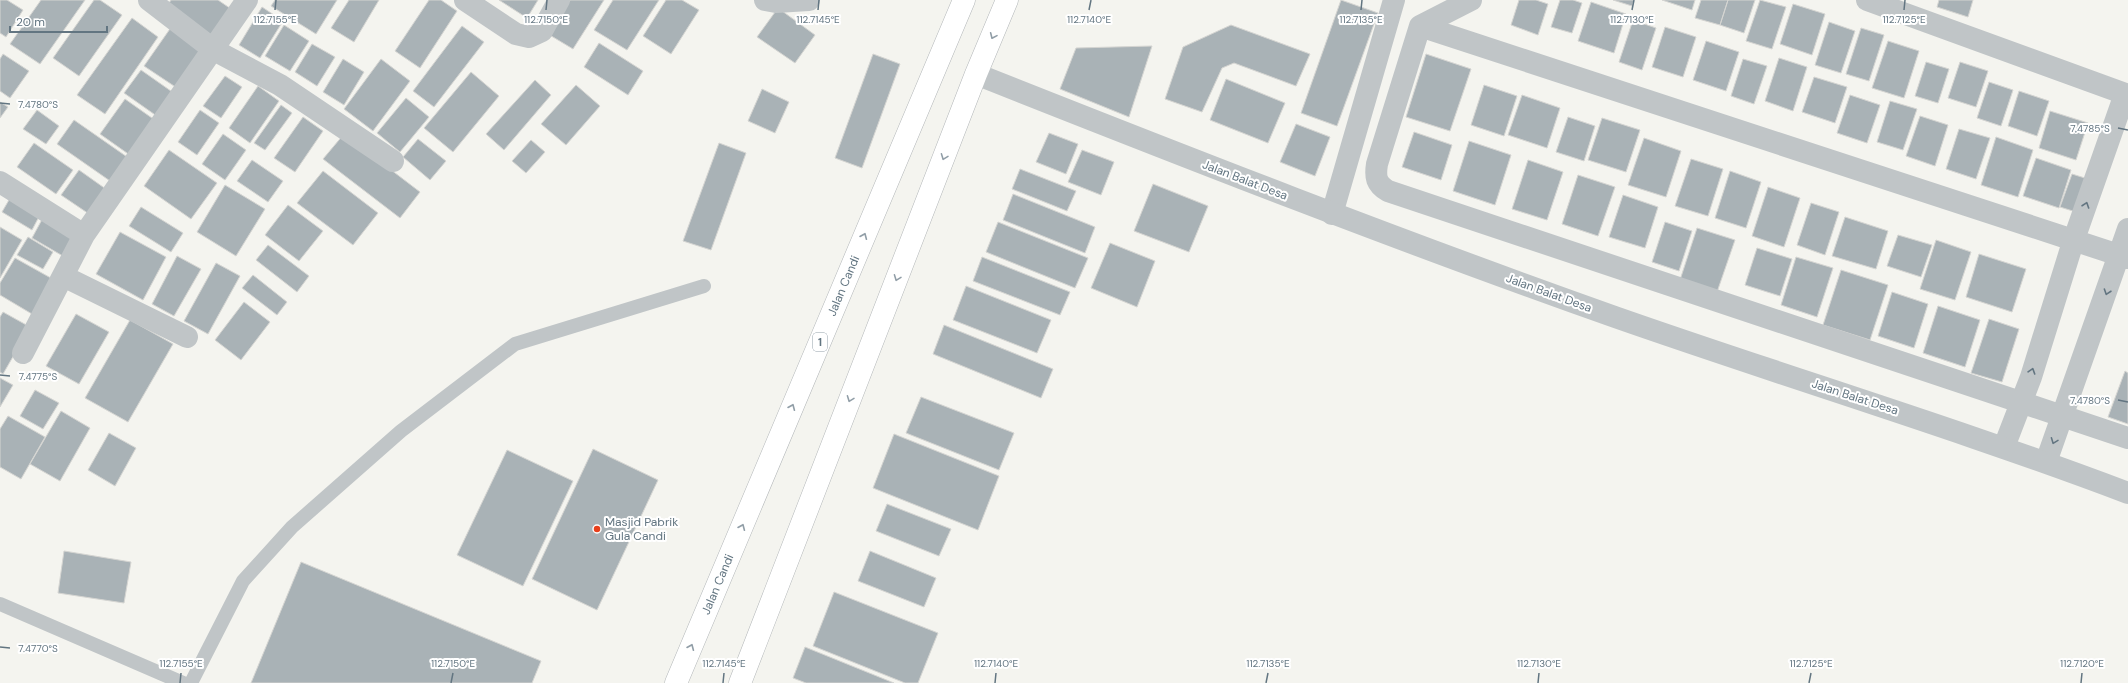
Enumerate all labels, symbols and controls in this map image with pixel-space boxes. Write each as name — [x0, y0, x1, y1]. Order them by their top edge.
scale bar — [10, 8, 107, 34]
text: 112.7155°E — [253, 13, 297, 26]
text: 112.7150°E — [524, 13, 568, 26]
text: 112.7145°E — [796, 13, 840, 26]
text: 112.7140°E — [1067, 13, 1111, 26]
text: 112.7135°E — [1339, 13, 1383, 26]
text: 112.7130°E — [1610, 13, 1654, 26]
text: 112.7125°E — [1882, 13, 1926, 26]
text: 20 m — [16, 14, 45, 30]
one-way arrow — [989, 33, 997, 40]
text: 7.4780°S — [18, 98, 58, 111]
text: 7.4785°S — [2070, 122, 2110, 135]
one-way arrow — [941, 152, 949, 160]
street label: Jalan Balat Desa — [1200, 156, 1290, 204]
one-way arrow — [2081, 201, 2089, 208]
one-way arrow — [860, 233, 868, 240]
street label: Jalan Candi — [824, 253, 863, 319]
street label: Jalan Balat Desa — [1504, 270, 1594, 316]
one-way arrow — [894, 275, 902, 282]
one-way arrow — [2103, 288, 2112, 295]
road number: 1 — [813, 333, 827, 351]
one-way arrow — [2027, 368, 2036, 375]
text: 7.4775°S — [19, 370, 57, 383]
street label: Jalan Balat Desa — [1810, 375, 1900, 419]
text: 7.4780°S — [2070, 394, 2110, 407]
one-way arrow — [847, 396, 855, 403]
one-way arrow — [787, 404, 795, 412]
one-way arrow — [2051, 438, 2059, 445]
place label: Masjid Pabrik Gula Candi — [605, 514, 678, 544]
marker: Masjid Pabrik Gula Candi — [592, 524, 602, 534]
one-way arrow — [737, 524, 745, 531]
street label: Jalan Candi — [698, 552, 737, 617]
text: 7.4770°S — [18, 642, 58, 655]
one-way arrow — [686, 644, 694, 651]
text: 112.7155°E — [159, 657, 203, 670]
text: 112.7150°E — [431, 657, 475, 670]
text: 112.7145°E — [702, 657, 746, 670]
text: 112.7140°E — [974, 657, 1018, 670]
text: 112.7135°E — [1246, 657, 1290, 670]
text: 112.7130°E — [1517, 657, 1561, 670]
text: 112.7125°E — [1789, 657, 1833, 670]
text: 112.7120°E — [2060, 657, 2104, 670]

